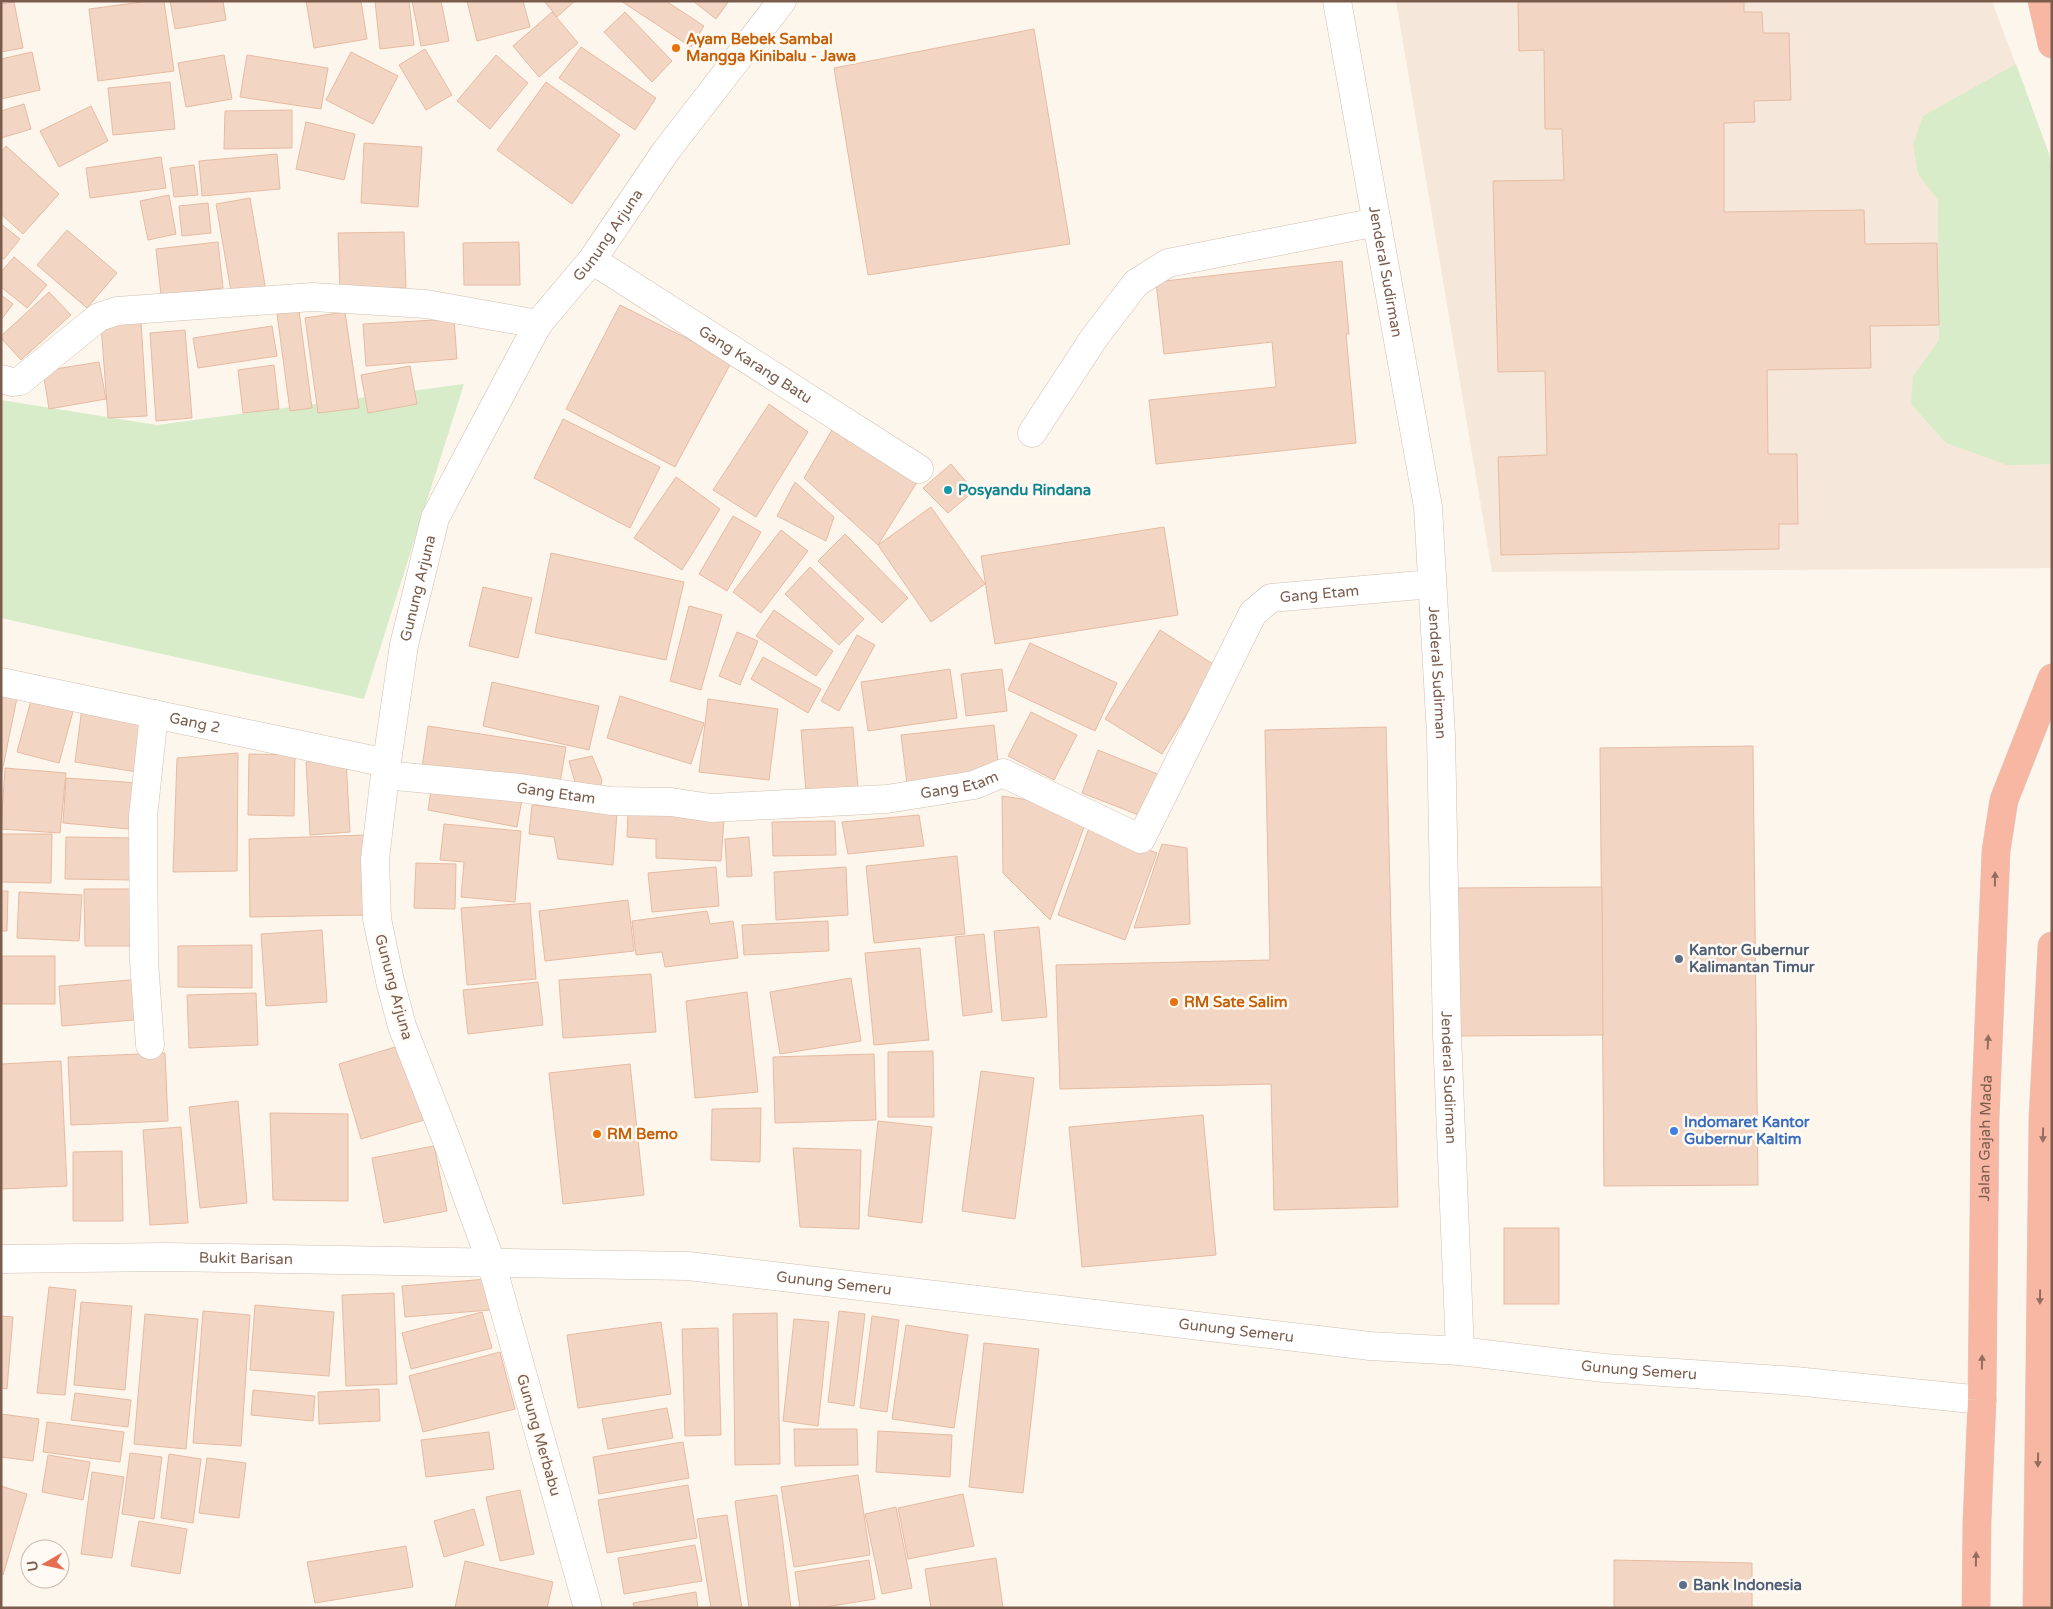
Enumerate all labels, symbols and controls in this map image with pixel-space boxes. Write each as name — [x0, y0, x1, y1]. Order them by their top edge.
place label: Ayam Bebek Sambal Mangga Kinibalu - Jawa — [686, 30, 856, 66]
marker: Ayam Bebek Sambal Mangga Kinibalu - Jawa — [670, 42, 682, 54]
street label: Gunung Arjuna — [569, 186, 646, 285]
street label: Jenderal Sudirman — [1365, 205, 1406, 339]
street label: Gang Karang Batu — [695, 322, 816, 407]
place label: Posyandu Rindana — [958, 481, 1091, 500]
marker: Posyandu Rindana — [942, 484, 954, 496]
street label: Gunung Arjuna — [396, 533, 439, 643]
street label: Gang Etam — [1279, 581, 1360, 606]
street label: Jenderal Sudirman — [1425, 606, 1450, 740]
street label: Gang 2 — [168, 709, 222, 737]
street label: Gang Etam — [919, 767, 1001, 802]
street label: Gang Etam — [515, 779, 597, 808]
one-way arrow — [1991, 871, 1999, 887]
street label: Gunung Arjuna — [371, 932, 417, 1042]
place label: Kantor Gubernur Kalimantan Timur — [1689, 941, 1815, 976]
marker: Kantor Gubernur Kalimantan Timur — [1673, 953, 1685, 965]
place label: RM Sate Salim — [1184, 993, 1288, 1011]
marker: RM Sate Salim — [1168, 996, 1180, 1008]
street label: Jenderal Sudirman — [1438, 1011, 1460, 1144]
one-way arrow — [1985, 1033, 1993, 1049]
street label: Jalan Gajah Mada — [1975, 1074, 1996, 1202]
place label: Indomaret Kantor Gubernur Kaltim — [1684, 1113, 1810, 1148]
place label: RM Bemo — [607, 1125, 678, 1143]
marker: Indomaret Kantor Gubernur Kaltim — [1668, 1125, 1680, 1137]
one-way arrow — [2038, 1127, 2046, 1143]
marker: RM Bemo — [591, 1128, 603, 1140]
street label: Bukit Barisan — [199, 1249, 293, 1268]
street label: Gunung Semeru — [775, 1267, 893, 1299]
one-way arrow — [2036, 1290, 2044, 1306]
street label: Gunung Semeru — [1177, 1315, 1295, 1346]
one-way arrow — [1978, 1353, 1986, 1369]
street label: Gunung Semeru — [1580, 1356, 1698, 1383]
street label: Gunung Merbabu — [513, 1372, 565, 1498]
one-way arrow — [2034, 1452, 2042, 1468]
north arrow — [20, 1539, 70, 1589]
one-way arrow — [1972, 1551, 1980, 1567]
text: U — [23, 1559, 42, 1573]
place label: Bank Indonesia — [1693, 1576, 1802, 1594]
marker: Bank Indonesia — [1677, 1579, 1689, 1591]

